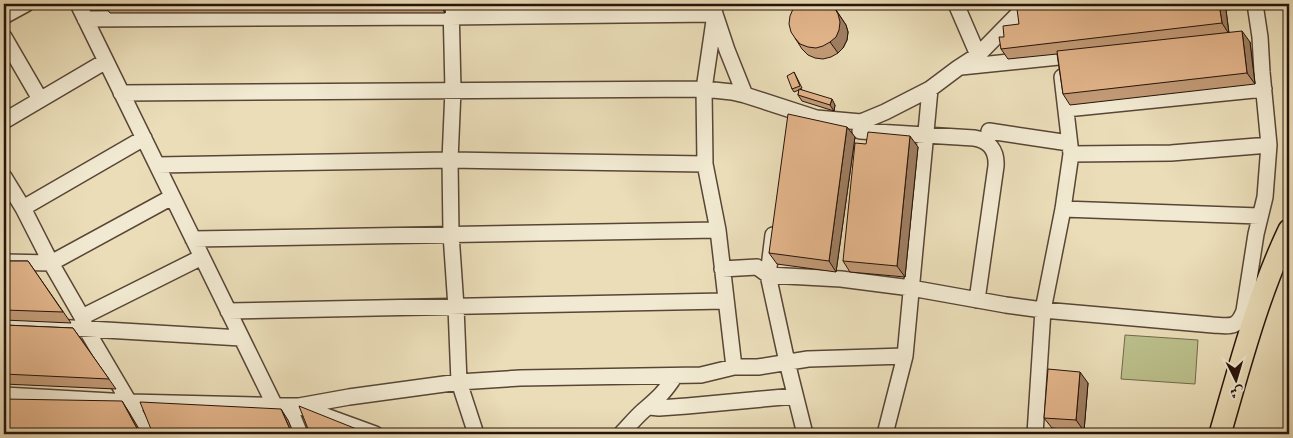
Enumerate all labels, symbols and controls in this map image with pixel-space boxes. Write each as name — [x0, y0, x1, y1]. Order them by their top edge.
north arrow — [1210, 356, 1260, 406]
text: ش — [1229, 383, 1245, 402]

